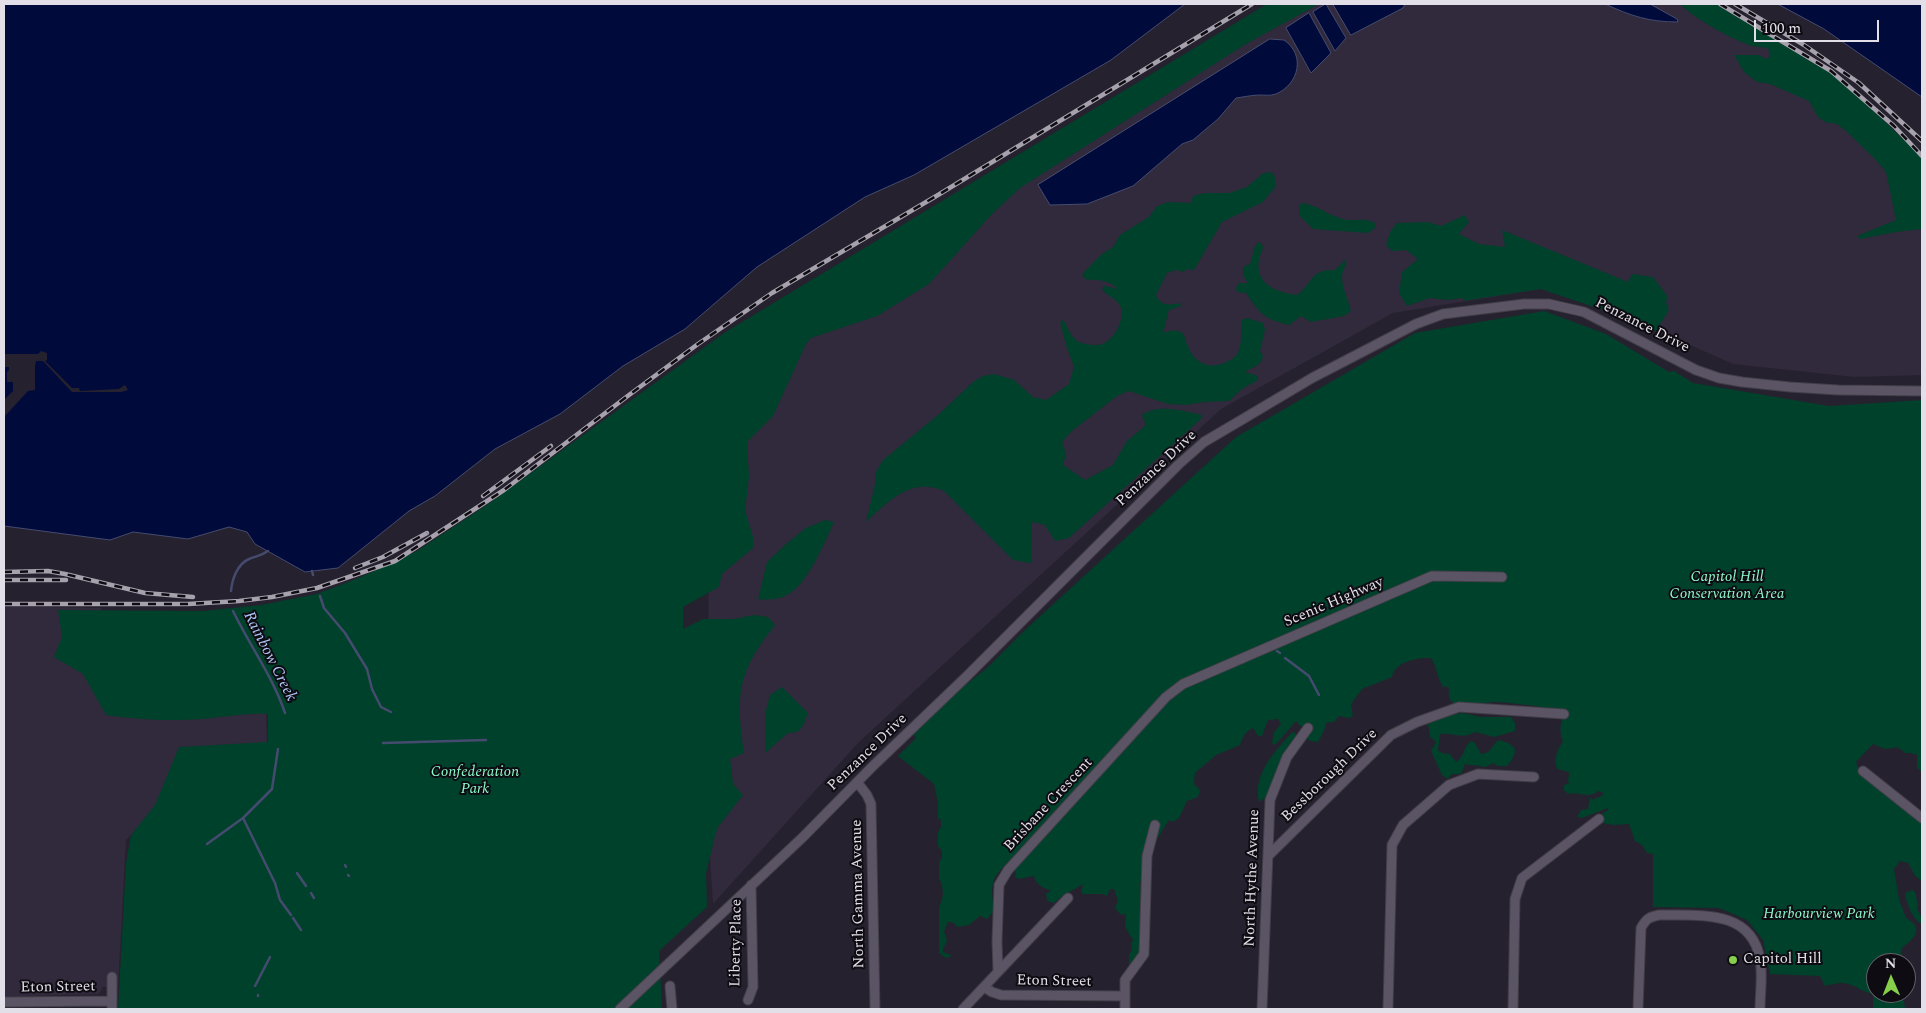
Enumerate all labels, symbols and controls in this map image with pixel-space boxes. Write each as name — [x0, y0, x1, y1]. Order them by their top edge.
scale bar — [1756, 10, 1881, 42]
text: 100 m — [1762, 17, 1801, 40]
street label: Penzance Drive — [1592, 295, 1692, 357]
street label: Penzance Drive — [1113, 427, 1201, 511]
park label: Capitol Hill Conservation Area — [1670, 569, 1784, 604]
street label: Scenic Highway — [1282, 574, 1386, 632]
water label: Rainbow Creek — [238, 609, 300, 705]
street label: Penzance Drive — [825, 711, 911, 795]
street label: Bessborough Drive — [1278, 726, 1382, 826]
street label: Brisbane Crescent — [1001, 754, 1097, 856]
park label: Confederation Park — [431, 764, 519, 799]
street label: North Hythe Avenue — [1242, 809, 1264, 947]
street label: North Gamma Avenue — [849, 819, 869, 969]
street label: Liberty Place — [727, 899, 747, 987]
park label: Harbourview Park — [1763, 906, 1875, 924]
place label: Capitol Hill — [1743, 951, 1822, 969]
north arrow — [1866, 953, 1916, 1003]
text: N — [1885, 953, 1897, 974]
marker: Capitol Hill — [1727, 954, 1739, 966]
street label: Eton Street — [1016, 972, 1092, 992]
street label: Eton Street — [20, 978, 96, 998]

